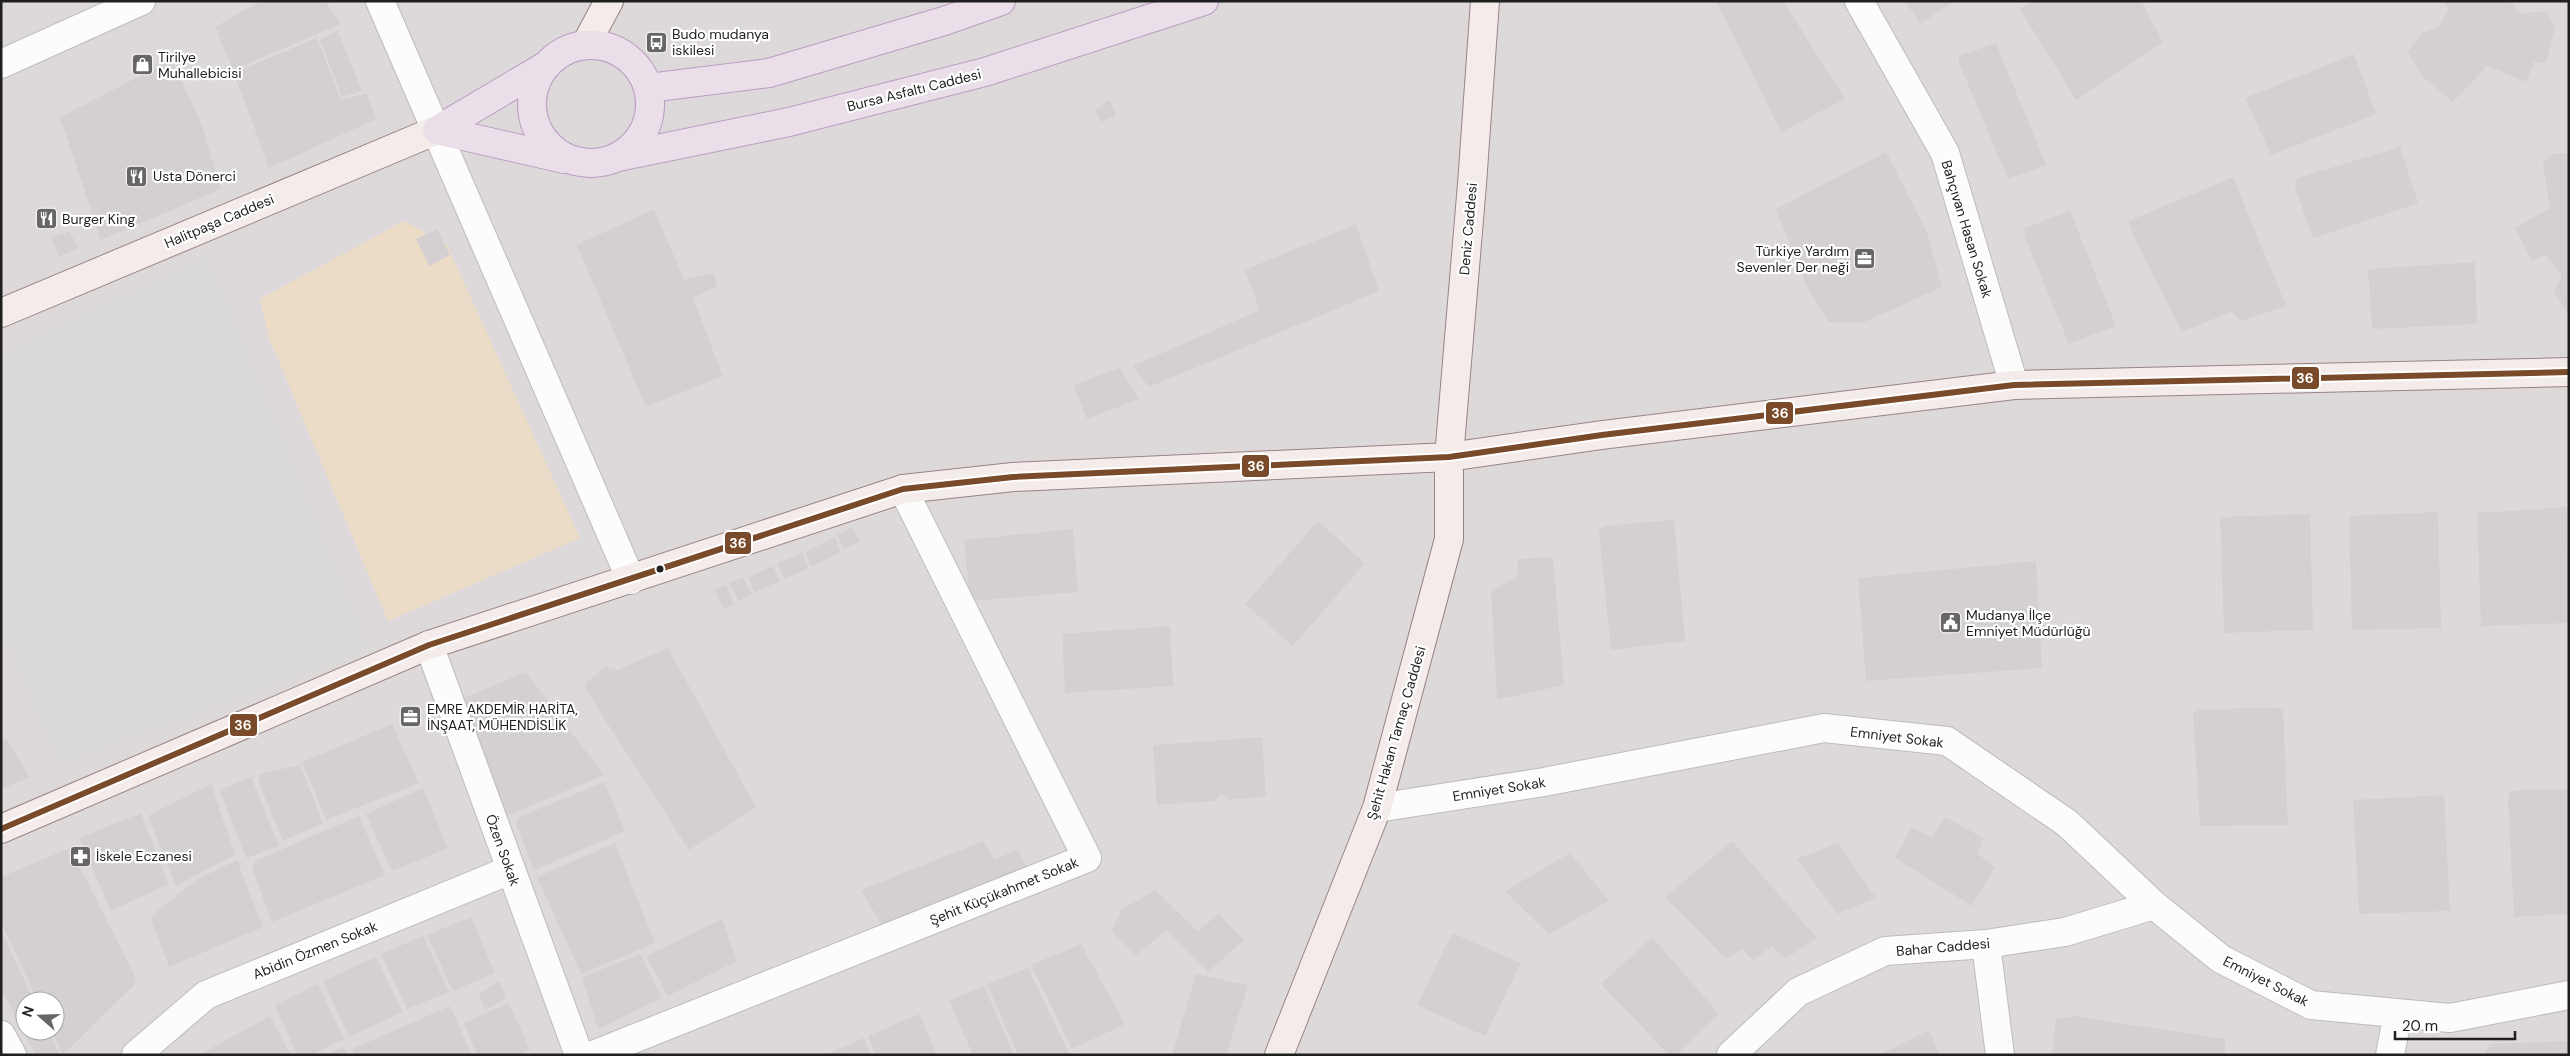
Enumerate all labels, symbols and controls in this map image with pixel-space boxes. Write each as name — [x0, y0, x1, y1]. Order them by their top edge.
place label: Budo mudanya iskilesi — [672, 25, 769, 59]
bus stop icon: Budo mudanya iskilesi — [644, 30, 668, 54]
place label: Tirilye Muhallebicisi — [158, 48, 242, 82]
shop icon: Tirilye Muhallebicisi — [130, 53, 154, 77]
street label: Bursa Asfaltı Caddesi — [845, 65, 983, 115]
street label: Bahçıvan Hasan Sokak — [1937, 158, 1997, 300]
restaurant icon: Usta Dönerci — [125, 164, 149, 188]
place label: Usta Dönerci — [153, 167, 236, 185]
street label: Deniz Caddesi — [1455, 182, 1481, 276]
street label: Halitpaşa Caddesi — [161, 190, 277, 252]
restaurant icon: Burger King — [34, 207, 58, 231]
place label: Burger King — [62, 210, 135, 228]
place label: Türkiye Yardım Sevenler Der neği — [1737, 242, 1849, 276]
office icon: Türkiye Yardım Sevenler Der neği — [1853, 247, 1877, 271]
line badge: 36 — [2291, 366, 2320, 390]
text: 36 — [2296, 369, 2314, 387]
line badge: 36 — [1765, 401, 1794, 425]
text: 36 — [1771, 404, 1789, 422]
line badge: 36 — [1241, 454, 1270, 478]
text: 36 — [1247, 457, 1265, 475]
line badge: 36 — [724, 531, 752, 555]
text: 36 — [729, 534, 747, 552]
unlabelled marker — [655, 564, 665, 574]
place label: Mudanya İlçe Emniyet Müdürlüğü — [1966, 606, 2091, 640]
public building icon: Mudanya İlçe Emniyet Müdürlüğü — [1938, 611, 1962, 635]
street label: Şehit Hakan Tamaç Caddesi — [1363, 644, 1429, 822]
place label: EMRE AKDEMİR HARİTA, İNŞAAT, MÜHENDİSLİK — [427, 700, 578, 734]
office icon: EMRE AKDEMİR HARİTA, İNŞAAT, MÜHENDİSLİK — [399, 705, 423, 729]
line badge: 36 — [229, 713, 258, 737]
text: 36 — [234, 716, 252, 734]
street label: Emniyet Sokak — [1849, 722, 1945, 752]
street label: Emniyet Sokak — [1451, 773, 1547, 805]
street label: Özen Sokak — [482, 812, 524, 888]
pharmacy icon: İskele Eczanesi — [68, 844, 92, 868]
place label: İskele Eczanesi — [96, 847, 192, 865]
street label: Şehit Küçükahmet Sokak — [927, 853, 1081, 929]
street label: Abidin Özmen Sokak — [250, 917, 380, 983]
street label: Bahar Caddesi — [1895, 934, 1991, 960]
street label: Emniyet Sokak — [2220, 952, 2312, 1010]
north arrow — [15, 991, 65, 1041]
text: N — [18, 1004, 38, 1019]
scale bar — [2395, 1008, 2515, 1040]
text: 20 m — [2402, 1016, 2438, 1036]

